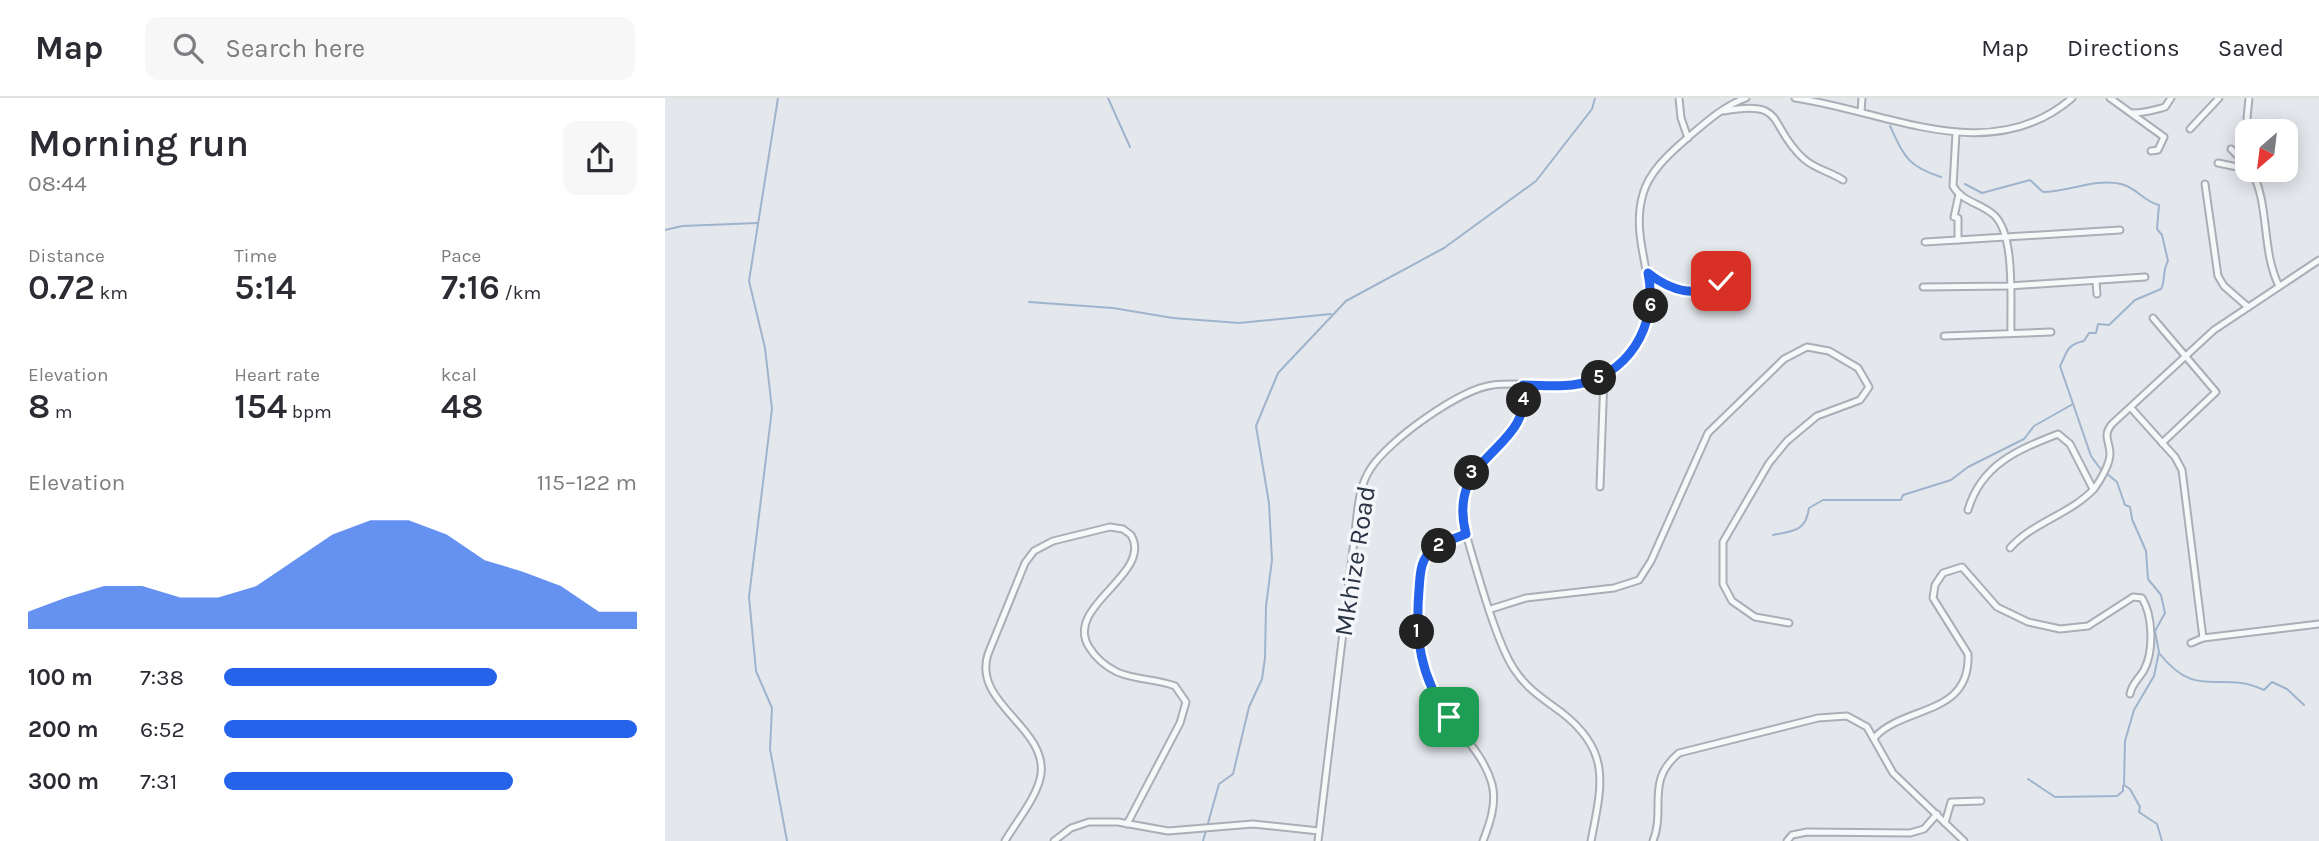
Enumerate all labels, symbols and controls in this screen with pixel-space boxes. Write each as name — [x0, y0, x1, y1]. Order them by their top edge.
search box — [145, 17, 635, 80]
text: Map — [35, 29, 103, 67]
icon: search — [169, 29, 207, 67]
text: Search here — [225, 33, 365, 64]
text: Map — [1981, 34, 2029, 62]
text: Directions — [2067, 34, 2180, 62]
text: Saved — [2218, 34, 2284, 62]
north arrow — [2235, 119, 2298, 182]
map controls — [2235, 119, 2298, 182]
text: Morning run — [28, 121, 249, 166]
button: share — [563, 121, 637, 195]
text: 08:44 — [28, 170, 87, 197]
text: Distance — [28, 245, 105, 267]
text: Time — [234, 245, 277, 267]
text: Pace — [441, 245, 481, 267]
pin — [1691, 251, 1751, 311]
icon: check — [1702, 262, 1740, 300]
text: 0.72 — [28, 267, 95, 308]
text: 5:14 — [234, 267, 296, 308]
text: 7:16 — [441, 267, 500, 308]
text: km — [95, 282, 128, 304]
text: /km — [500, 282, 541, 304]
pin: 6 — [1633, 288, 1669, 324]
text: 6 — [1645, 294, 1656, 316]
pin: 5 — [1581, 360, 1616, 396]
text: Elevation — [28, 364, 108, 386]
text: Heart rate — [234, 364, 320, 386]
text: kcal — [441, 364, 477, 386]
text: 5 — [1593, 366, 1604, 388]
pin: 4 — [1507, 382, 1541, 418]
text: 8 — [28, 386, 50, 427]
text: 154 — [234, 386, 287, 427]
text: 48 — [441, 386, 483, 427]
text: 4 — [1518, 388, 1529, 410]
text: m — [50, 401, 73, 423]
text: bpm — [287, 401, 332, 423]
pin: 3 — [1455, 456, 1489, 490]
text: 3 — [1466, 461, 1477, 483]
text: Elevation — [28, 469, 125, 496]
text: 115–122 m — [537, 469, 637, 496]
street label: Mkhize Road — [1328, 484, 1382, 638]
pin: 2 — [1421, 528, 1457, 564]
text: 2 — [1433, 534, 1444, 556]
pin: 1 — [1399, 614, 1435, 650]
text: 1 — [1413, 620, 1420, 642]
text: 100 m — [28, 664, 93, 691]
text: 7:38 — [140, 664, 184, 691]
pin — [1419, 687, 1479, 747]
icon: arrive — [1430, 698, 1468, 736]
text: 200 m — [28, 716, 99, 743]
text: 6:52 — [140, 716, 185, 743]
text: 300 m — [28, 768, 99, 795]
text: 7:31 — [140, 768, 177, 795]

